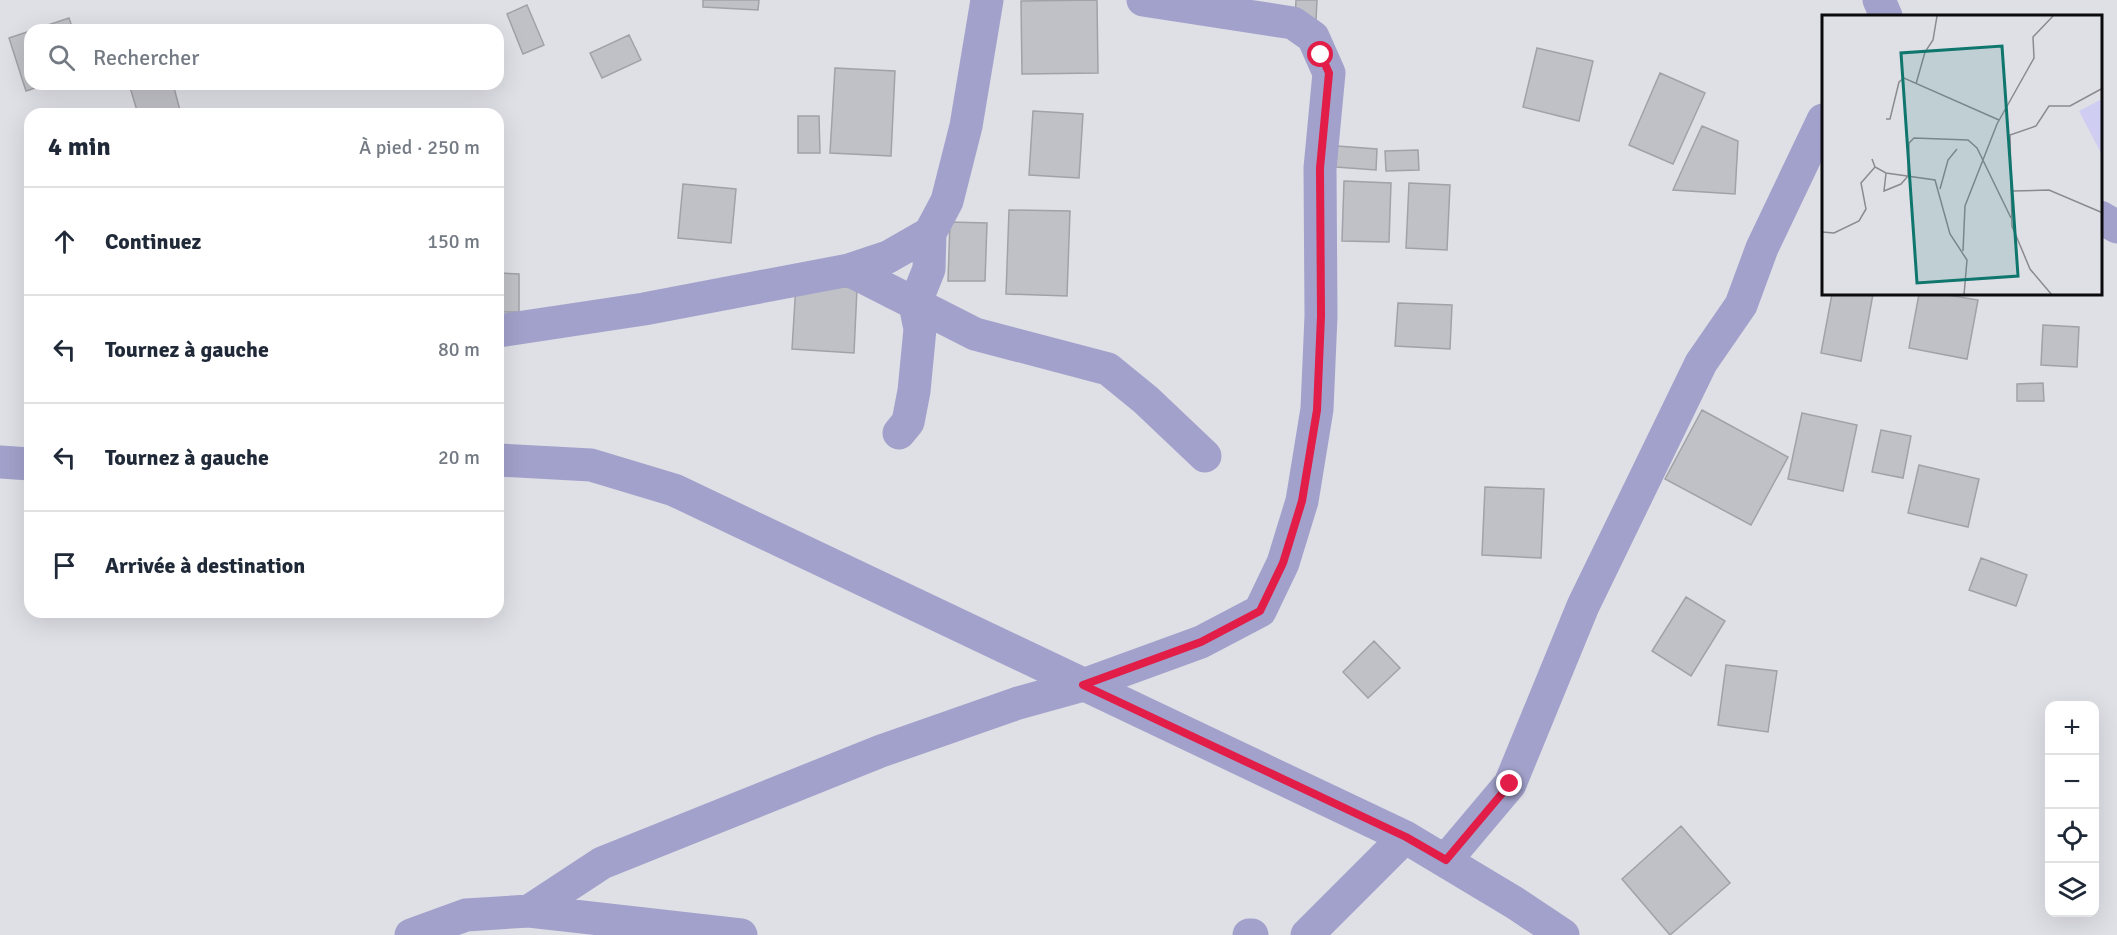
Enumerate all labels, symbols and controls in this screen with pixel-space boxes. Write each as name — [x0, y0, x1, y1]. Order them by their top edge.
inset map — [1822, 15, 2102, 296]
search box — [24, 24, 504, 90]
icon: search — [45, 41, 78, 74]
route start — [1307, 41, 1333, 67]
text: Rechercher — [93, 44, 199, 71]
text: 4 min — [48, 131, 111, 163]
text: À pied · 250 m — [359, 135, 480, 160]
icon: ahead — [48, 225, 81, 258]
text: Continuez — [105, 228, 201, 255]
text: 150 m — [427, 229, 480, 254]
icon: left — [48, 333, 81, 366]
text: Tournez à gauche — [105, 336, 269, 363]
text: 80 m — [438, 337, 480, 362]
icon: left — [48, 441, 81, 474]
text: Tournez à gauche — [105, 444, 269, 471]
text: 20 m — [438, 445, 480, 470]
icon: arrive — [48, 549, 81, 582]
text: Arrivée à destination — [105, 552, 305, 579]
map controls — [2045, 701, 2099, 917]
button: + — [2045, 701, 2099, 755]
button: − — [2045, 755, 2099, 809]
route end — [1496, 770, 1522, 796]
button: locate — [2045, 809, 2099, 863]
button: layers — [2045, 863, 2099, 917]

